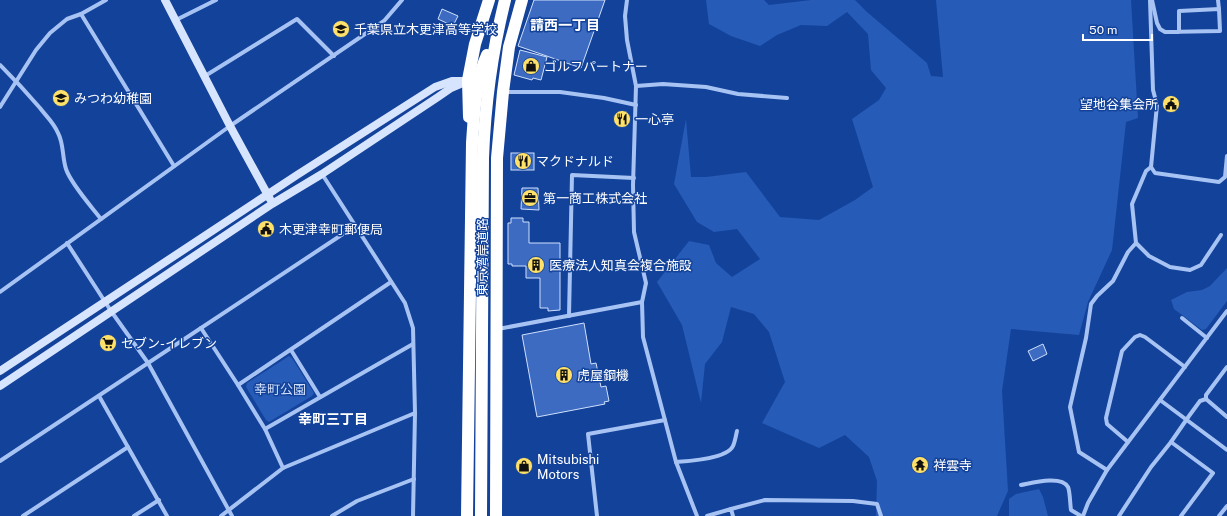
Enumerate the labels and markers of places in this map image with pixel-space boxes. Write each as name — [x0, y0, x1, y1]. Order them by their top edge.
school or university icon: 千葉県立木更津高等学校 — [331, 19, 351, 39]
place label: 千葉県立木更津高等学校 — [354, 22, 497, 37]
shop icon: ゴルフパートナー — [521, 56, 541, 76]
place label: ゴルフパートナー — [544, 59, 648, 74]
school or university icon: みつわ幼稚園 — [51, 88, 71, 108]
place label: みつわ幼稚園 — [74, 91, 152, 106]
public building icon: 望地谷集会所 — [1161, 94, 1181, 114]
place label: 望地谷集会所 — [1080, 97, 1158, 112]
restaurant icon: 一心亭 — [612, 109, 632, 129]
place label: 一心亭 — [635, 112, 674, 127]
restaurant icon: マクドナルド — [513, 151, 533, 171]
place label: マクドナルド — [536, 154, 614, 169]
office icon: 第一商工株式会社 — [520, 188, 540, 208]
place label: 第一商工株式会社 — [543, 191, 647, 206]
public building icon: 木更津幸町郵便局 — [256, 219, 276, 239]
place label: 木更津幸町郵便局 — [279, 222, 383, 237]
building icon: 医療法人知真会複合施設 — [526, 255, 546, 275]
place label: 医療法人知真会複合施設 — [549, 258, 692, 273]
supermarket icon: セブン-イレブン — [98, 333, 118, 353]
place label: セブン-イレブン — [121, 336, 217, 351]
building icon: 虎屋鋼機 — [554, 365, 574, 385]
place label: 虎屋鋼機 — [577, 368, 629, 383]
place label: Mitsubishi Motors — [537, 452, 599, 482]
temple icon: 祥雲寺 — [910, 455, 930, 475]
shop icon: Mitsubishi Motors — [514, 456, 534, 476]
place label: 祥雲寺 — [933, 458, 972, 473]

